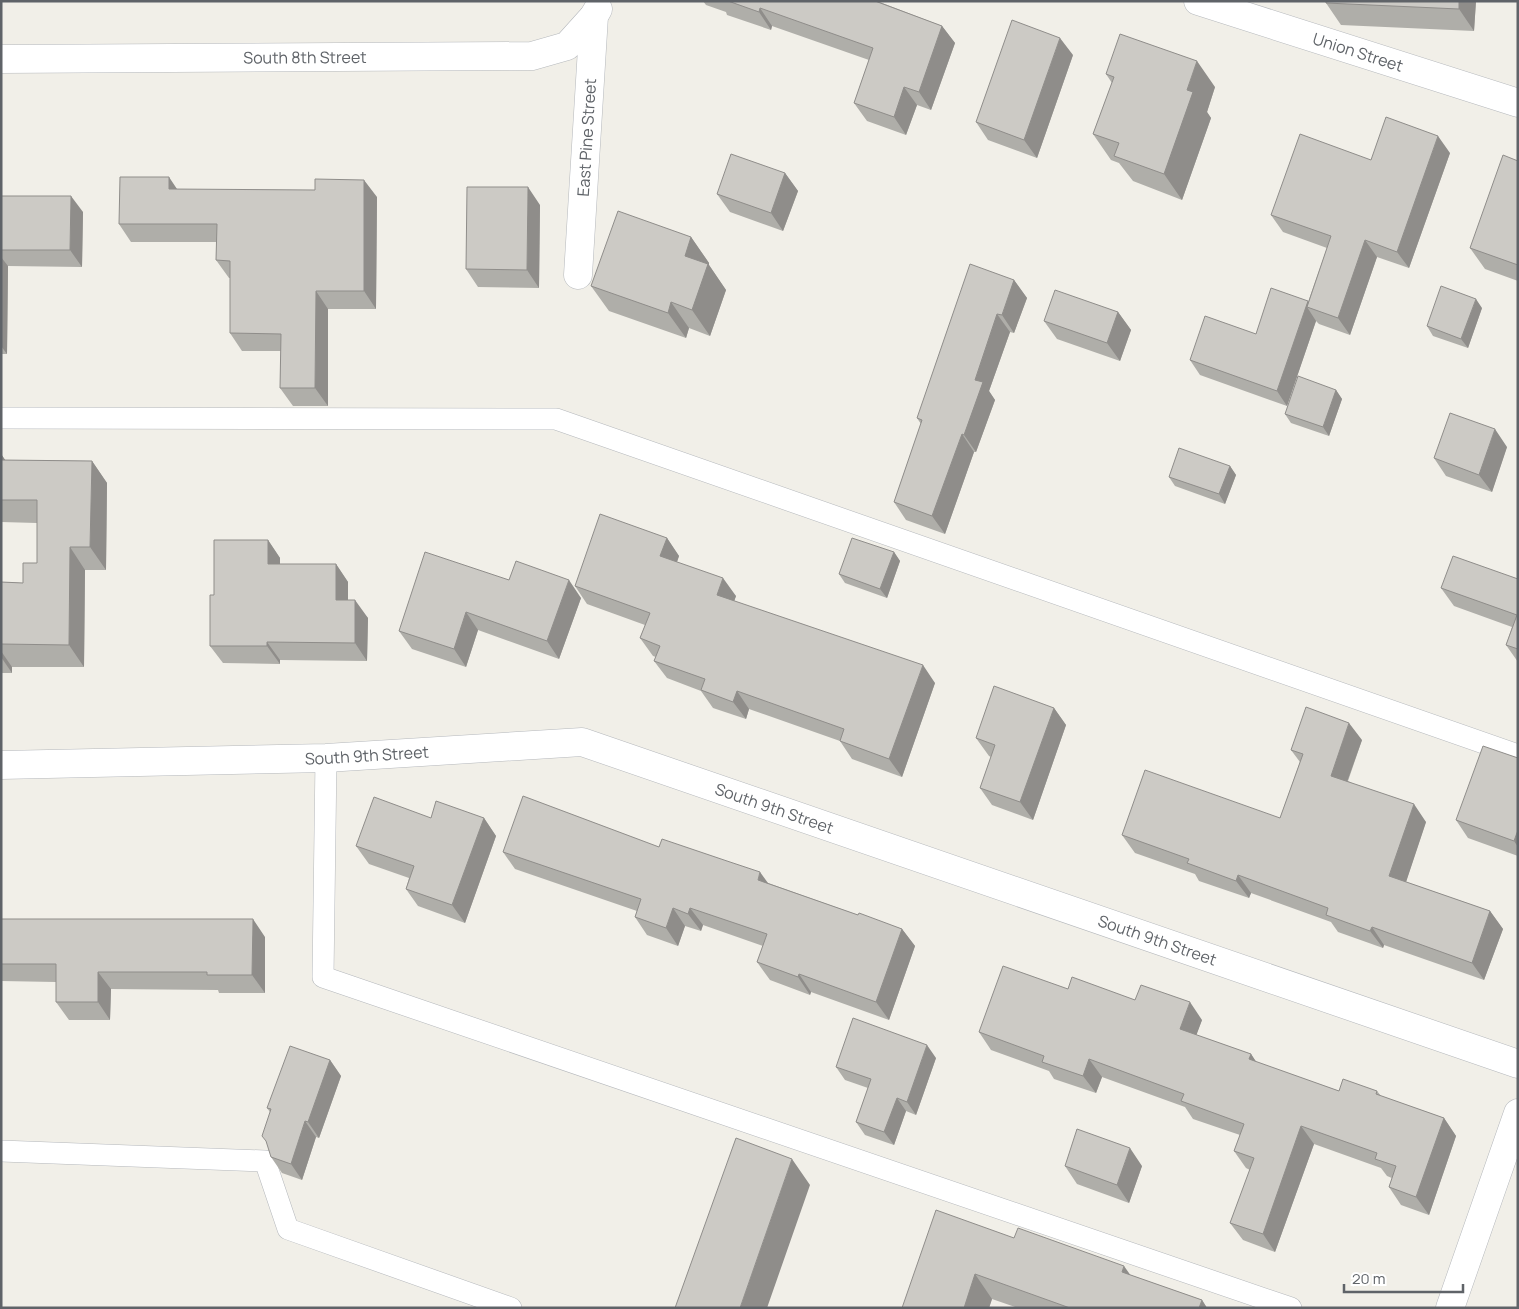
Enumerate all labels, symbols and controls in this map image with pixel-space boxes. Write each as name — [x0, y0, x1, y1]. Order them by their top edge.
street label: Union Street — [1310, 27, 1406, 77]
street label: South 8th Street — [243, 46, 367, 69]
street label: East Pine Street — [572, 77, 601, 197]
street label: South 9th Street — [305, 741, 429, 769]
street label: South 9th Street — [712, 778, 837, 839]
street label: South 9th Street — [1095, 909, 1220, 971]
scale bar — [1344, 1262, 1463, 1294]
text: 20 m — [1352, 1268, 1385, 1289]

